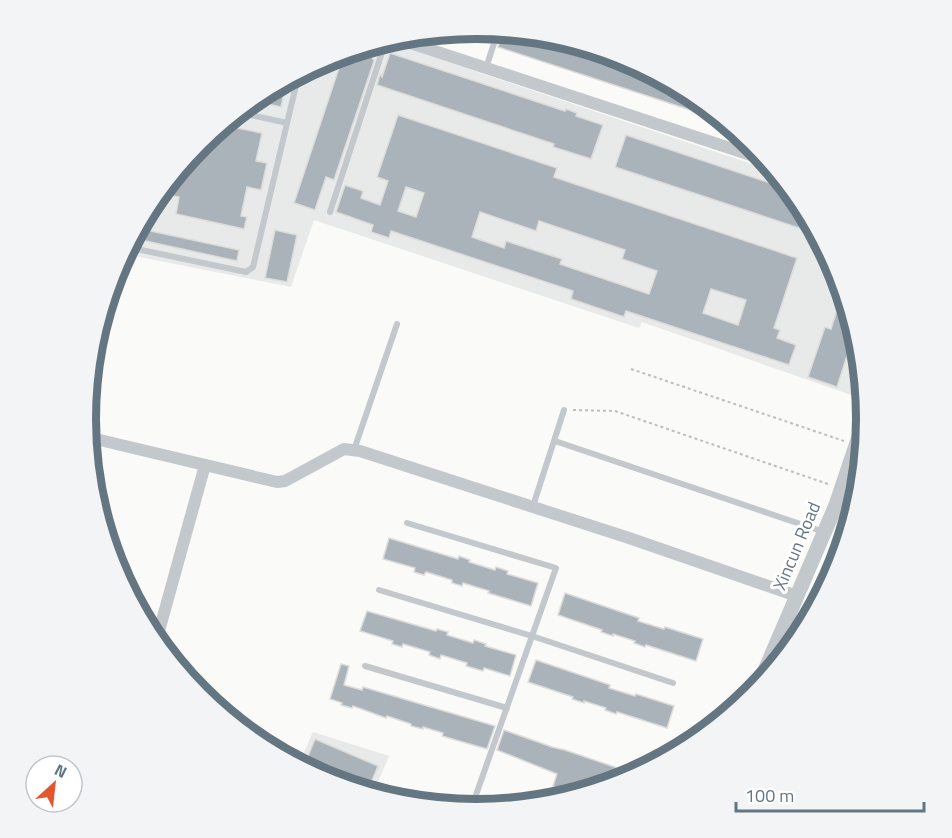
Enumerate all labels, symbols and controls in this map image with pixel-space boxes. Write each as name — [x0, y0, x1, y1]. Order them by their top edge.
street label: Xincun Road — [766, 497, 827, 594]
north arrow — [24, 754, 84, 814]
text: N — [50, 757, 71, 784]
scale bar — [736, 775, 924, 813]
text: 100 m — [745, 782, 794, 809]

